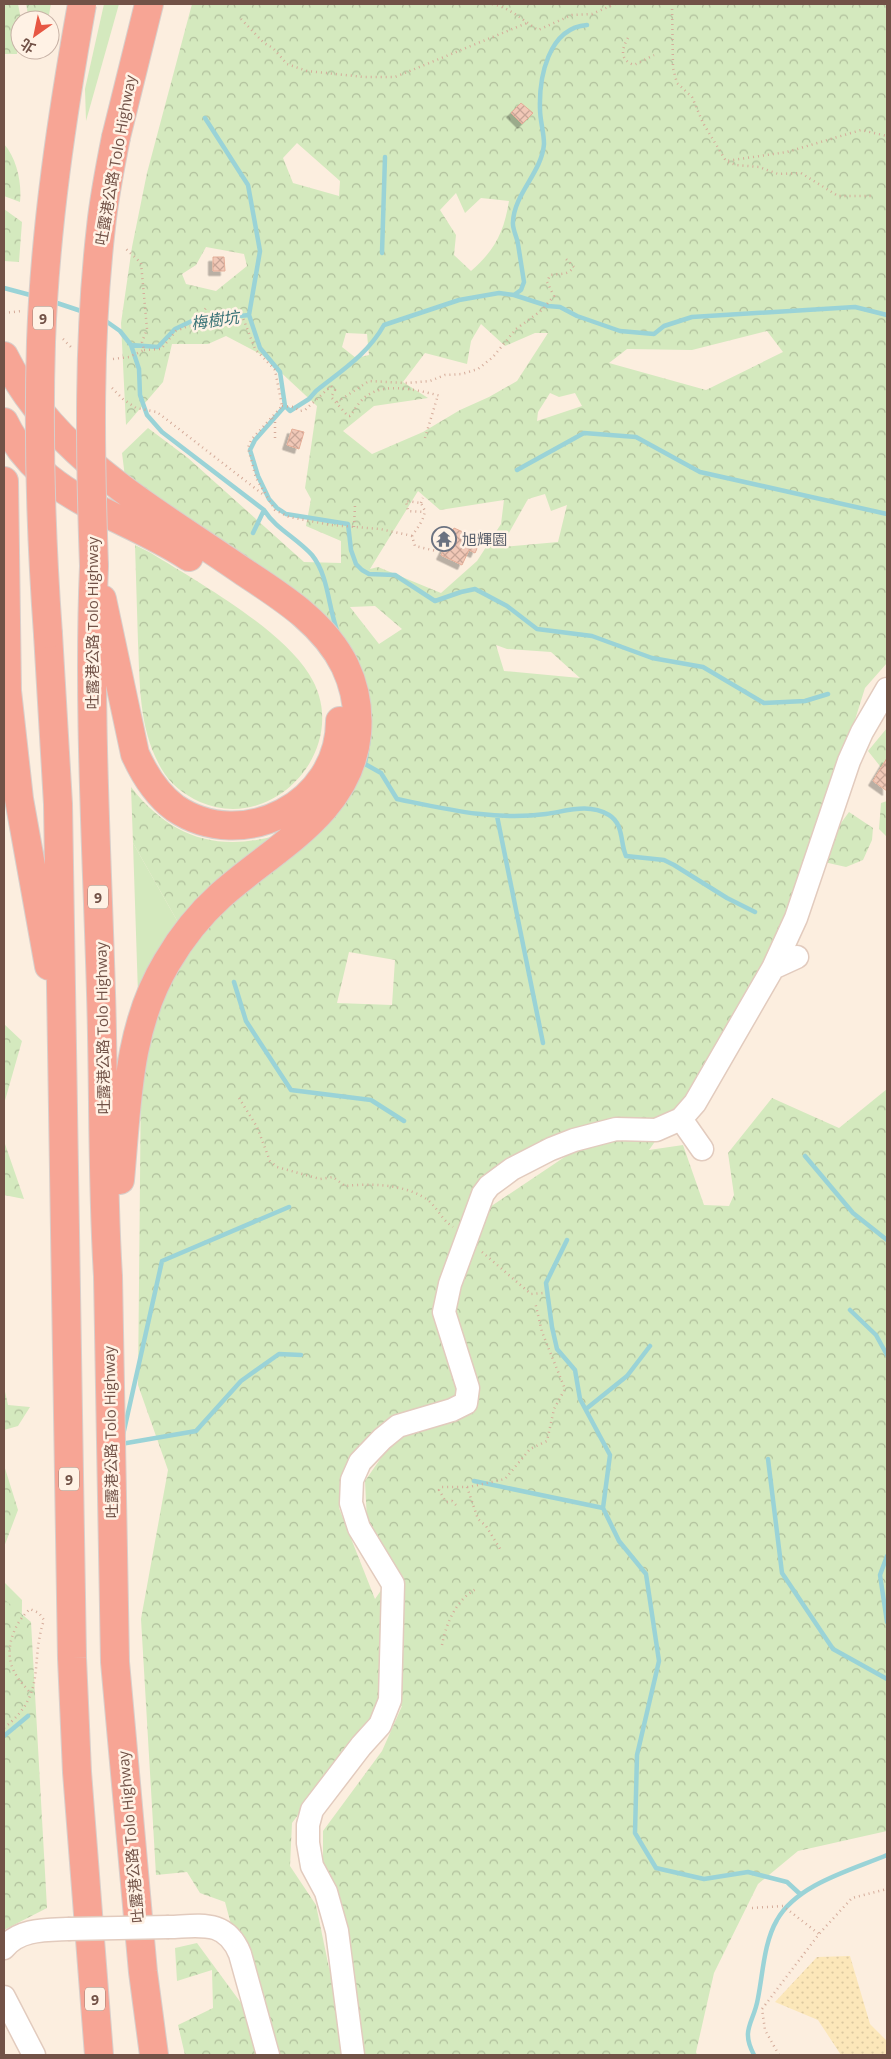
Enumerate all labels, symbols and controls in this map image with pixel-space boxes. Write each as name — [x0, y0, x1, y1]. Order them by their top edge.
north arrow — [10, 10, 60, 60]
text: 北 — [17, 35, 39, 58]
street label: 吐露港公路 Tolo Highway — [90, 73, 140, 247]
water label: 梅樹坑 — [190, 305, 242, 334]
road number: 9 — [33, 306, 53, 330]
temple icon: 旭輝園 — [431, 526, 457, 552]
place label: 旭輝園 — [462, 529, 507, 549]
street label: 吐露港公路 Tolo Highway — [82, 536, 102, 709]
road number: 9 — [88, 886, 108, 909]
street label: 吐露港公路 Tolo Highway — [90, 941, 114, 1114]
street label: 吐露港公路 Tolo Highway — [98, 1345, 122, 1518]
road number: 9 — [59, 1468, 79, 1490]
street label: 吐露港公路 Tolo Highway — [112, 1750, 147, 1924]
road number: 9 — [85, 1988, 105, 2010]

